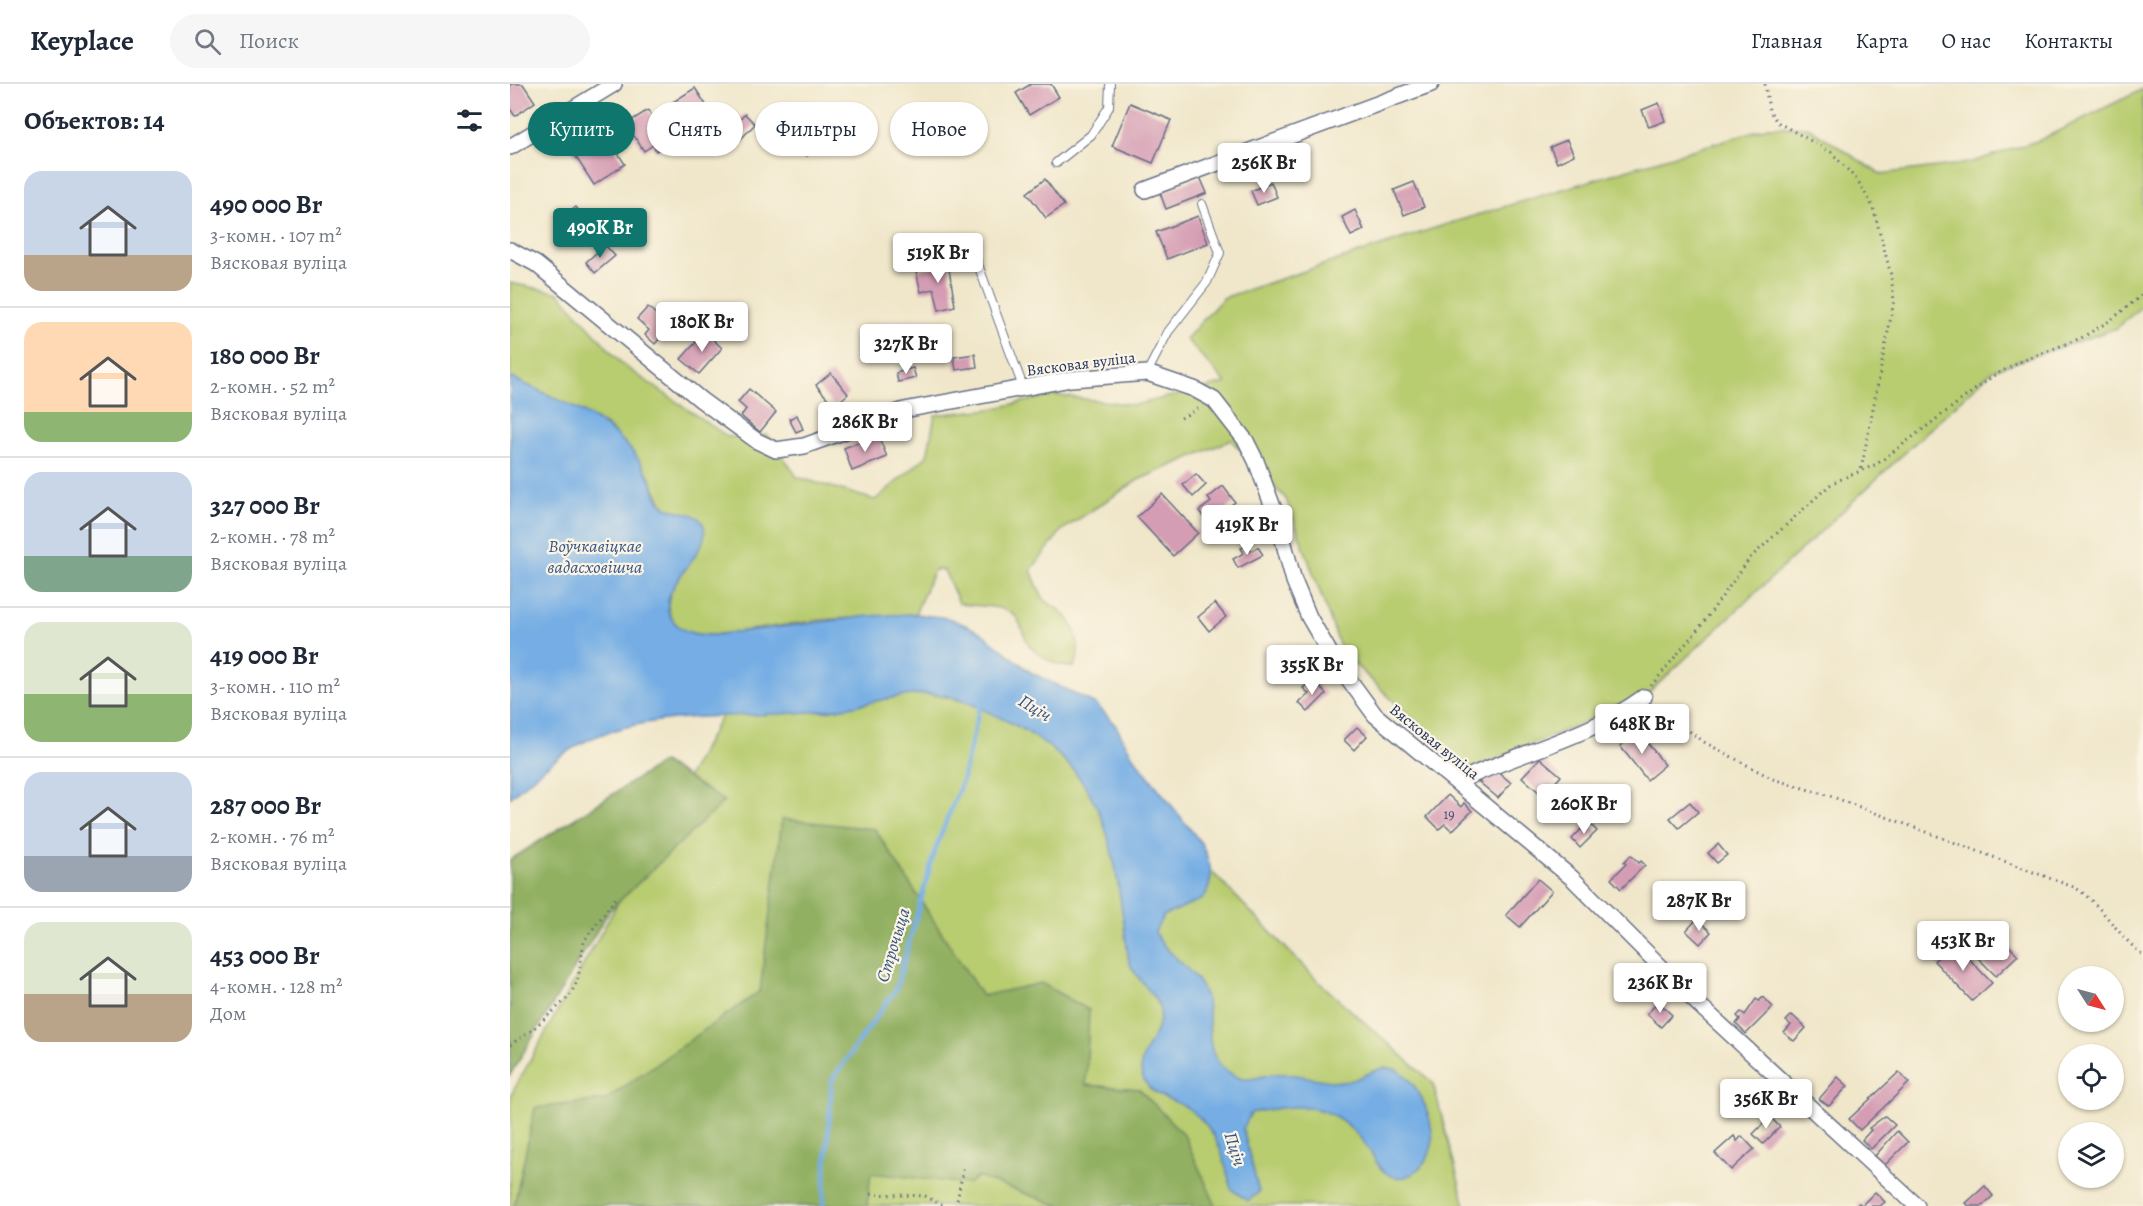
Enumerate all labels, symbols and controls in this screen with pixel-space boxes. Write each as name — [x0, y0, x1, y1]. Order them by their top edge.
search box — [170, 14, 590, 68]
text: Keyplace — [30, 22, 134, 60]
icon: search — [191, 25, 224, 58]
text: Поиск — [239, 26, 299, 56]
text: Главная — [1751, 27, 1823, 55]
text: Карта — [1856, 27, 1908, 55]
text: О нас — [1941, 27, 1991, 55]
text: Контакты — [2024, 27, 2113, 55]
chip: Купить — [528, 102, 635, 156]
chip: Снять — [647, 102, 743, 156]
chip: Фильтры — [755, 102, 878, 156]
chip: Новое — [890, 102, 988, 156]
text: Объектов: 14 — [24, 103, 165, 138]
icon: filters — [453, 104, 486, 137]
pin: 256K Br — [1209, 143, 1319, 194]
text: 256K Br — [1232, 149, 1296, 176]
text: 490 000 Br — [210, 187, 322, 222]
icon: home — [72, 195, 144, 267]
pin: 490K Br — [545, 208, 655, 259]
text: 490K Br — [567, 214, 633, 241]
text: 3-комн. · 107 m² — [210, 222, 342, 249]
pin: 519K Br — [883, 233, 993, 284]
text: 519K Br — [907, 239, 969, 266]
text: Вясковая вуліца — [210, 249, 347, 276]
pin: 180K Br — [647, 302, 757, 353]
text: 180K Br — [670, 308, 734, 335]
pin: 327K Br — [851, 324, 961, 375]
text: 327K Br — [874, 330, 938, 357]
text: 180 000 Br — [210, 338, 320, 373]
icon: home — [72, 346, 144, 418]
street label: Вясковая вуліца — [1025, 346, 1138, 382]
text: 2-комн. · 52 m² — [210, 373, 335, 400]
text: Вясковая вуліца — [210, 400, 347, 427]
pin: 286K Br — [810, 402, 920, 453]
text: 286K Br — [832, 408, 898, 435]
text: 327 000 Br — [210, 488, 320, 523]
icon: home — [72, 496, 144, 568]
pin: 419K Br — [1192, 505, 1302, 556]
text: 419K Br — [1215, 511, 1279, 538]
text: 2-комн. · 78 m² — [210, 523, 335, 550]
water label: Воўчкавіцкае вадасховішча — [548, 534, 642, 579]
text: Вясковая вуліца — [210, 550, 347, 577]
text: 419 000 Br — [210, 638, 319, 673]
pin: 355K Br — [1257, 645, 1367, 696]
icon: home — [72, 646, 144, 718]
text: 355K Br — [1281, 651, 1343, 678]
text: 3-комн. · 110 m² — [210, 673, 340, 700]
water label: Пціч — [1014, 689, 1056, 727]
street label: Вясковая вуліца — [1385, 699, 1484, 785]
text: Вясковая вуліца — [210, 700, 347, 727]
pin: 648K Br — [1587, 704, 1697, 755]
text: 648K Br — [1609, 710, 1675, 737]
pin: 260K Br — [1529, 784, 1639, 835]
text: 287 000 Br — [210, 788, 321, 823]
text: 260K Br — [1551, 790, 1617, 817]
icon: home — [72, 796, 144, 868]
house number: 19 — [1443, 805, 1455, 824]
text: 2-комн. · 76 m² — [210, 823, 335, 850]
text: Вясковая вуліца — [210, 850, 347, 877]
pin: 287K Br — [1644, 881, 1754, 932]
text: 287K Br — [1666, 887, 1732, 914]
water label: Строчыца — [870, 905, 916, 985]
pin: 453K Br — [1908, 921, 2018, 972]
text: 453K Br — [1931, 927, 1995, 954]
text: 453 000 Br — [210, 938, 320, 973]
icon: home — [72, 946, 144, 1018]
pin: 236K Br — [1605, 963, 1715, 1014]
north arrow — [2058, 966, 2124, 1032]
map controls — [2058, 966, 2124, 1188]
text: 236K Br — [1628, 969, 1692, 996]
text: 4-комн. · 128 m² — [210, 973, 343, 1000]
text: Дом — [210, 1000, 246, 1027]
button: locate — [2058, 1044, 2124, 1110]
pin: 356K Br — [1711, 1079, 1821, 1130]
text: 356K Br — [1734, 1085, 1798, 1112]
button: layers — [2058, 1122, 2124, 1188]
water label: Пціч — [1218, 1129, 1252, 1169]

